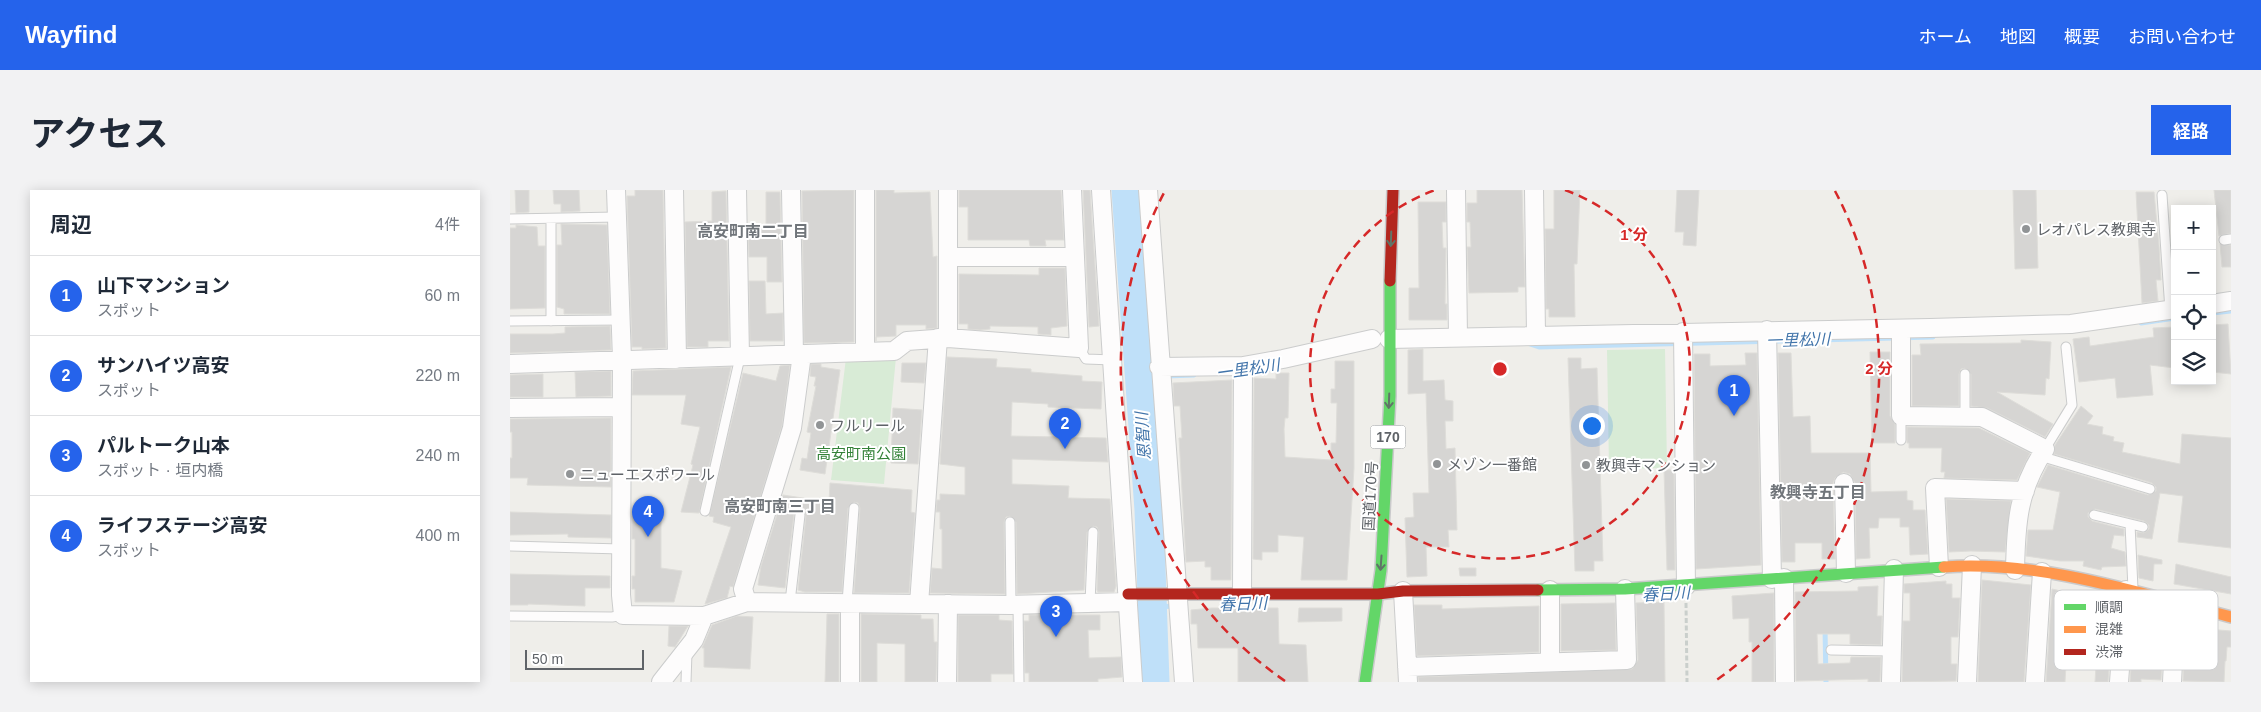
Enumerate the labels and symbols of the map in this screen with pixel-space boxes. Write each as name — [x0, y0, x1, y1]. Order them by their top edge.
place label: レオパレス教興寺 — [2036, 221, 2156, 238]
district label: 高安町南二丁目 — [697, 223, 809, 240]
marker: レオパレス教興寺 — [2020, 223, 2032, 235]
text: 1 分 — [1620, 226, 1648, 243]
one-way arrow — [1386, 230, 1395, 246]
water label: 一里松川 — [1766, 330, 1832, 350]
water label: 一里松川 — [1215, 356, 1283, 382]
centre of rings — [1491, 360, 1509, 378]
text: 2 分 — [1865, 360, 1893, 377]
pin: 1 — [1718, 375, 1750, 416]
one-way arrow — [1385, 393, 1394, 409]
pin: 2 — [1049, 408, 1081, 449]
water label: 恩智川 — [1133, 409, 1153, 461]
your location — [1579, 413, 1605, 439]
place label: フルリール — [830, 417, 905, 434]
marker: フルリール — [814, 419, 826, 431]
road number: 170 — [1370, 426, 1406, 448]
park label: 高安町南公園 — [816, 445, 906, 462]
place label: メゾン一番館 — [1447, 456, 1537, 473]
place label: 教興寺マンション — [1596, 457, 1716, 474]
marker: メゾン一番館 — [1431, 458, 1443, 470]
marker: 教興寺マンション — [1580, 459, 1592, 471]
street label: 国道170号 — [1360, 461, 1380, 531]
place label: ニューエスポワール — [580, 466, 715, 483]
marker: ニューエスポワール — [564, 468, 576, 480]
district label: 教興寺五丁目 — [1770, 484, 1866, 501]
pin: 4 — [632, 496, 664, 537]
district label: 高安町南三丁目 — [724, 498, 836, 515]
one-way arrow — [1377, 555, 1386, 571]
water label: 春日川 — [1642, 584, 1692, 604]
legend — [2054, 590, 2218, 670]
water label: 春日川 — [1219, 595, 1269, 613]
pin: 3 — [1040, 596, 1072, 637]
text: 順調 — [2095, 599, 2123, 615]
text: 混雑 — [2095, 621, 2123, 637]
text: 渋滞 — [2095, 644, 2123, 660]
scale bar — [525, 647, 644, 670]

